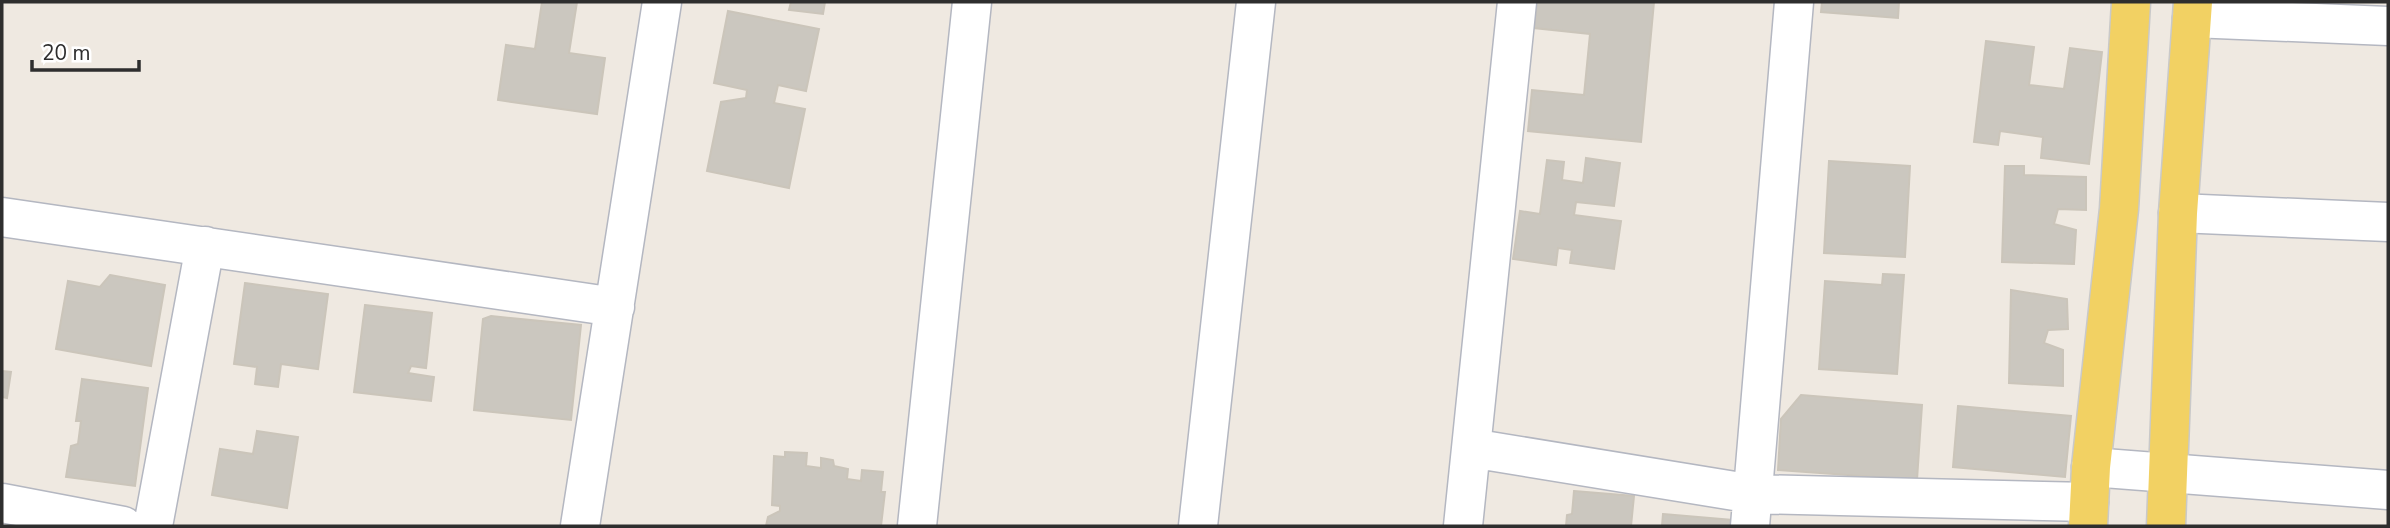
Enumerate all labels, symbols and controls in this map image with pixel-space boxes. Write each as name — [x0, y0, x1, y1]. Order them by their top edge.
scale bar — [32, 28, 138, 72]
text: 20 m — [42, 39, 91, 67]

